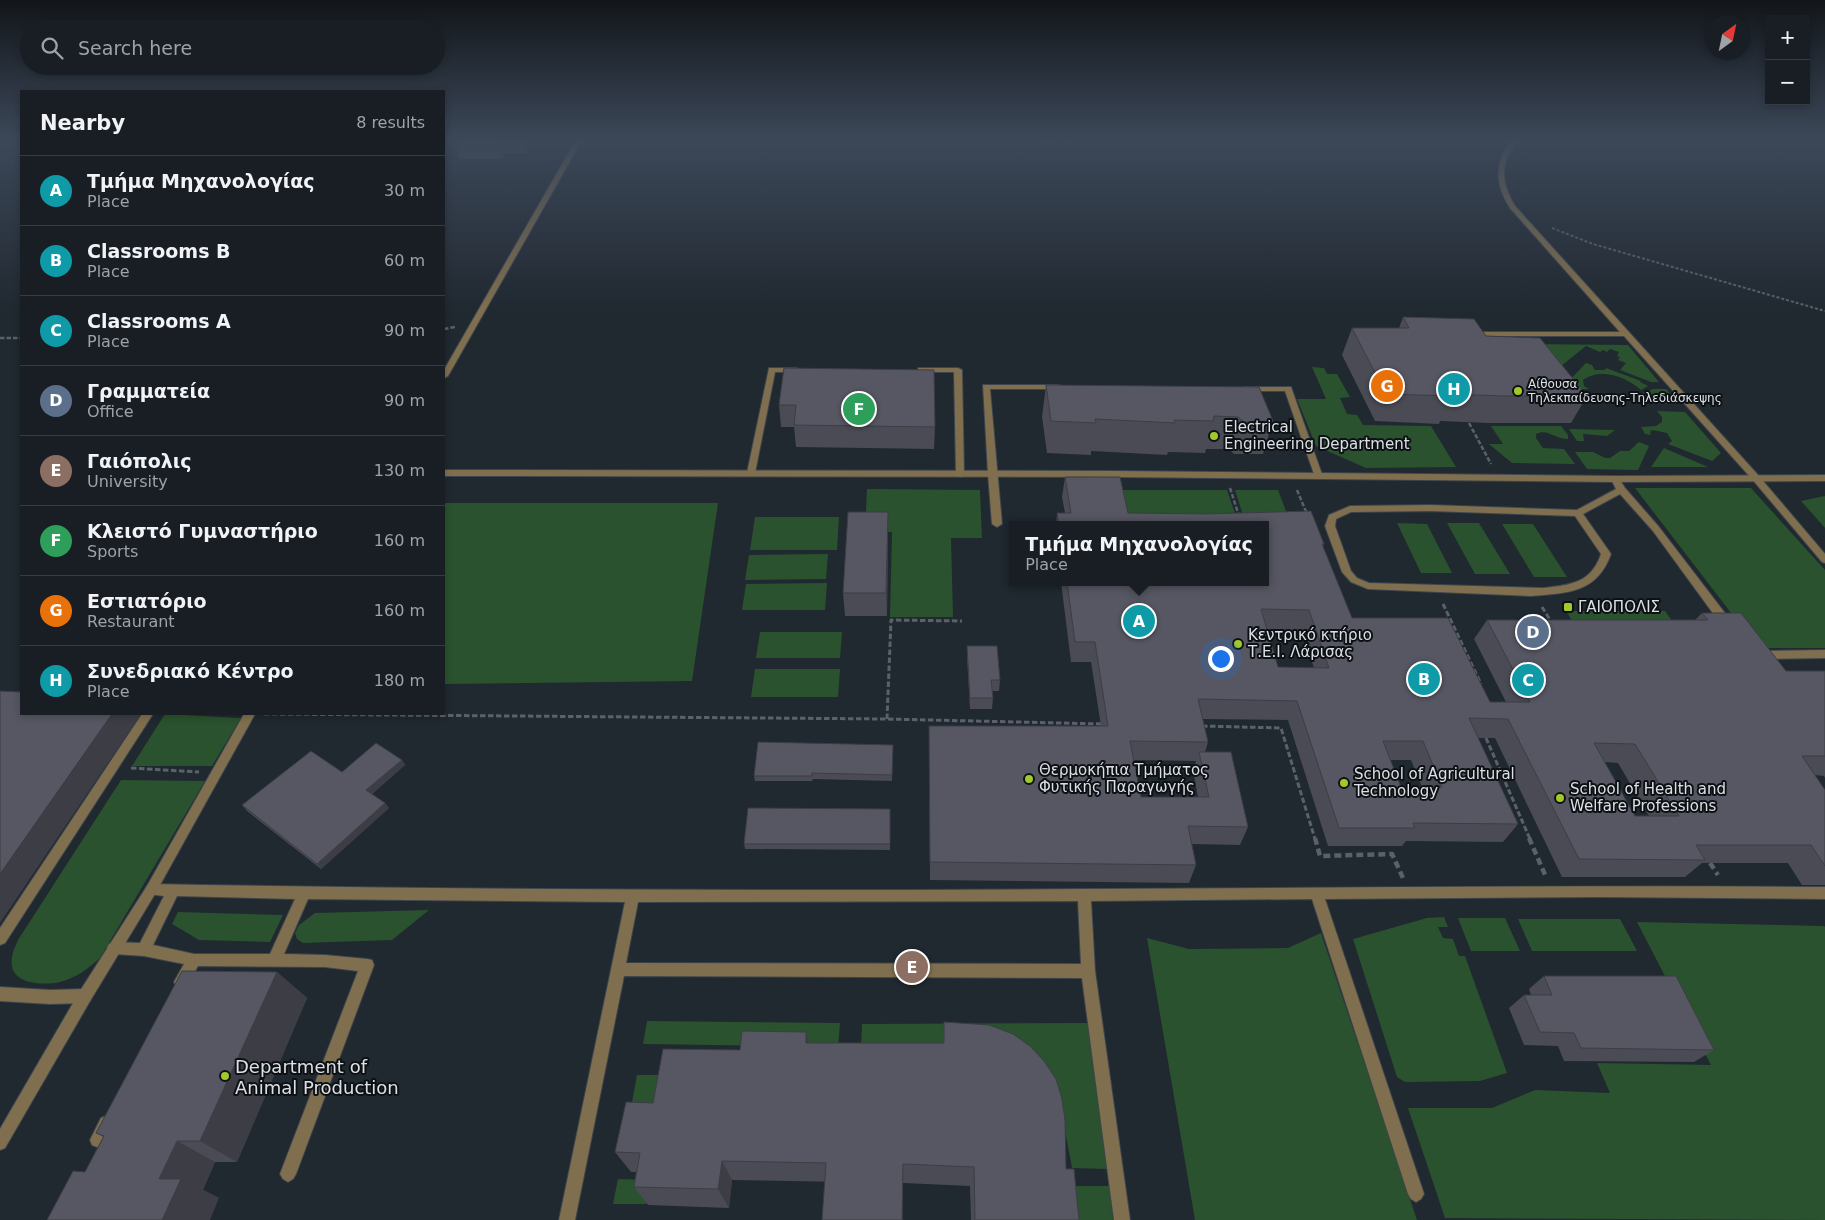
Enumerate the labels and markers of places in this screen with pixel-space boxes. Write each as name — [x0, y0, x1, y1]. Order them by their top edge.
pin: G — [1371, 367, 1403, 405]
pin: H — [1438, 370, 1470, 408]
place label: Αίθουσα Τηλεκπαίδευσης-Τηλεδιάσκεψης — [1527, 377, 1722, 405]
marker: Αίθουσα Τηλεκπαίδευσης-Τηλεδιάσκεψης — [1512, 385, 1524, 397]
pin: F — [843, 390, 875, 428]
place label: Electrical Engineering Department — [1224, 418, 1410, 453]
marker: Electrical Engineering Department — [1208, 430, 1220, 442]
place label: ΓΑΙΟΠΟΛΙΣ — [1578, 598, 1660, 616]
marker: ΓΑΙΟΠΟΛΙΣ — [1562, 601, 1574, 613]
pin: A — [1123, 602, 1155, 640]
pin: D — [1517, 613, 1549, 651]
place label: Κεντρικό κτήριο Τ.Ε.Ι. Λάρισας — [1247, 626, 1372, 661]
marker: Κεντρικό κτήριο Τ.Ε.Ι. Λάρισας — [1232, 638, 1244, 650]
pin: B — [1408, 660, 1440, 698]
pin: C — [1512, 661, 1544, 699]
place label: Θερμοκήπια Τμήματος Φυτικής Παραγωγής — [1039, 761, 1209, 796]
place label: School of Agricultural Technology — [1353, 765, 1515, 800]
marker: Θερμοκήπια Τμήματος Φυτικής Παραγωγής — [1023, 773, 1035, 785]
marker: School of Agricultural Technology — [1338, 777, 1350, 789]
place label: School of Health and Welfare Professions — [1570, 780, 1726, 815]
marker: School of Health and Welfare Professions — [1554, 792, 1566, 804]
pin: E — [896, 948, 928, 986]
place label: Department of Animal Production — [235, 1056, 399, 1098]
marker: Department of Animal Production — [219, 1070, 231, 1082]

